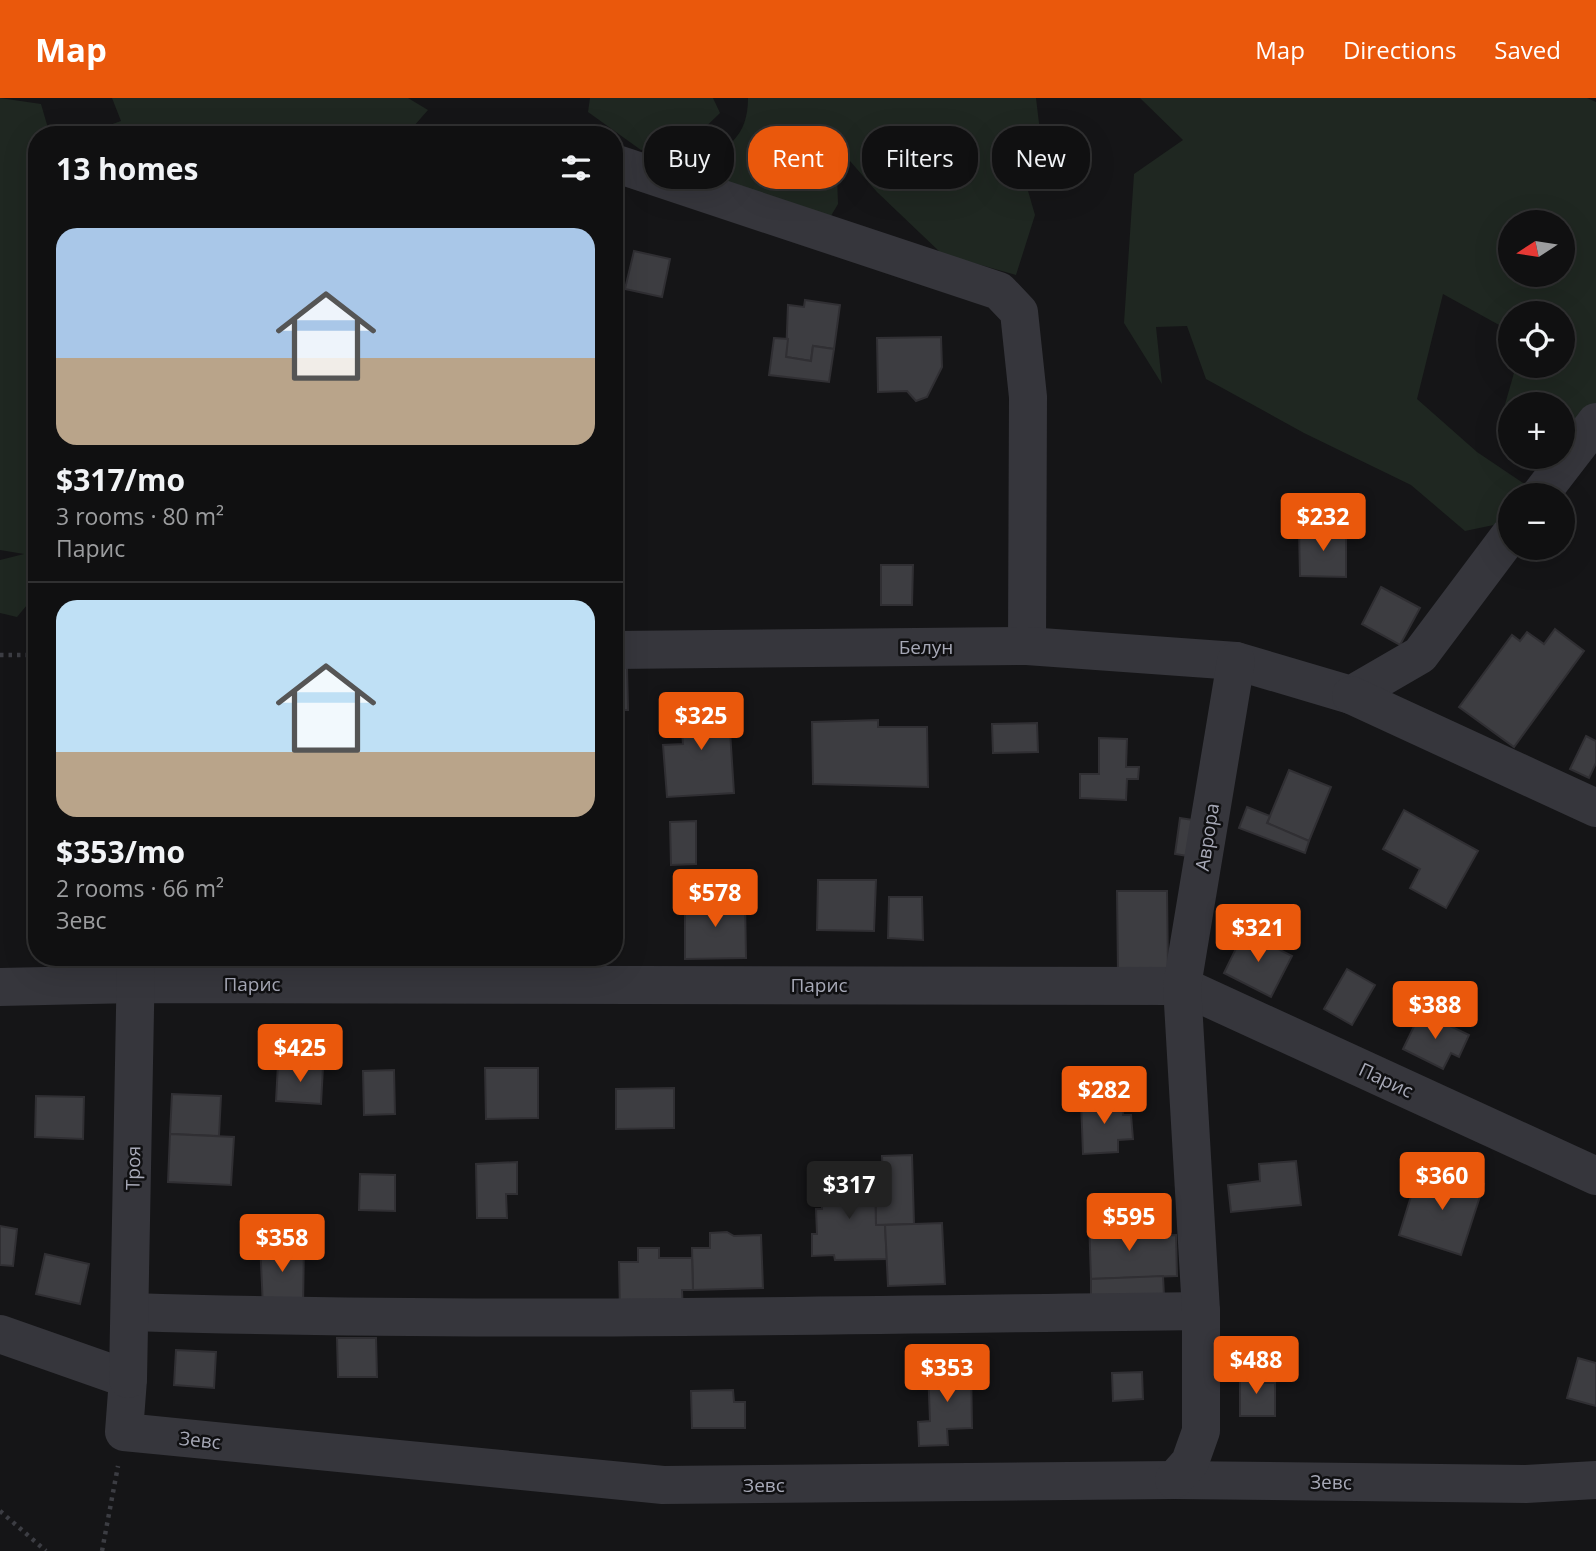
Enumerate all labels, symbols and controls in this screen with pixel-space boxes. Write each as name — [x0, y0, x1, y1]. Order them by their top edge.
text: Map — [35, 27, 107, 72]
text: Map — [1255, 33, 1305, 66]
text: Directions — [1343, 33, 1456, 66]
text: Saved — [1494, 33, 1561, 66]
chip: Buy — [644, 126, 734, 189]
chip: Rent — [748, 126, 848, 189]
chip: Filters — [862, 126, 978, 189]
chip: New — [992, 126, 1090, 189]
text: 13 homes — [56, 148, 199, 189]
icon: filters — [557, 149, 595, 187]
north arrow — [1498, 210, 1575, 287]
map controls — [1498, 210, 1575, 560]
icon: home — [263, 273, 389, 399]
button: locate — [1498, 301, 1575, 378]
button: + — [1498, 392, 1575, 469]
text: $317/mo — [56, 459, 185, 500]
button: − — [1498, 483, 1575, 560]
pin: $232 — [1282, 494, 1364, 553]
text: 3 rooms · 80 m² — [56, 500, 224, 532]
text: $232 — [1297, 500, 1349, 532]
text: Парис — [56, 532, 125, 564]
street label: Белун — [899, 634, 953, 660]
icon: home — [263, 645, 389, 771]
pin: $325 — [660, 692, 742, 752]
text: $325 — [675, 699, 727, 731]
street label: Аврора — [1189, 801, 1225, 873]
text: $353/mo — [56, 831, 185, 872]
pin: $578 — [674, 870, 756, 929]
text: 2 rooms · 66 m² — [56, 872, 224, 904]
text: $578 — [689, 876, 741, 908]
text: Зевс — [56, 904, 107, 936]
pin: $321 — [1217, 904, 1299, 964]
text: $321 — [1232, 911, 1284, 943]
street label: Парис — [223, 971, 281, 997]
street label: Парис — [790, 972, 848, 998]
pin: $388 — [1394, 982, 1476, 1041]
text: $388 — [1409, 988, 1461, 1020]
pin: $425 — [259, 1024, 341, 1084]
text: $425 — [274, 1031, 326, 1063]
street label: Парис — [1355, 1056, 1417, 1104]
pin: $282 — [1063, 1066, 1145, 1126]
text: $282 — [1078, 1073, 1130, 1105]
street label: Троя — [120, 1146, 146, 1190]
pin: $360 — [1401, 1152, 1483, 1212]
text: $360 — [1416, 1159, 1468, 1191]
pin: $317 — [808, 1162, 890, 1221]
text: $317 — [823, 1168, 875, 1200]
pin: $595 — [1088, 1194, 1170, 1253]
text: $595 — [1103, 1200, 1155, 1232]
pin: $358 — [241, 1214, 323, 1274]
text: $358 — [256, 1221, 308, 1253]
pin: $488 — [1215, 1336, 1297, 1396]
text: $488 — [1230, 1343, 1282, 1375]
pin: $353 — [906, 1344, 988, 1404]
text: $353 — [921, 1351, 973, 1383]
street label: Зевс — [178, 1425, 222, 1455]
street label: Зевс — [1310, 1469, 1352, 1495]
street label: Зевс — [743, 1472, 785, 1498]

